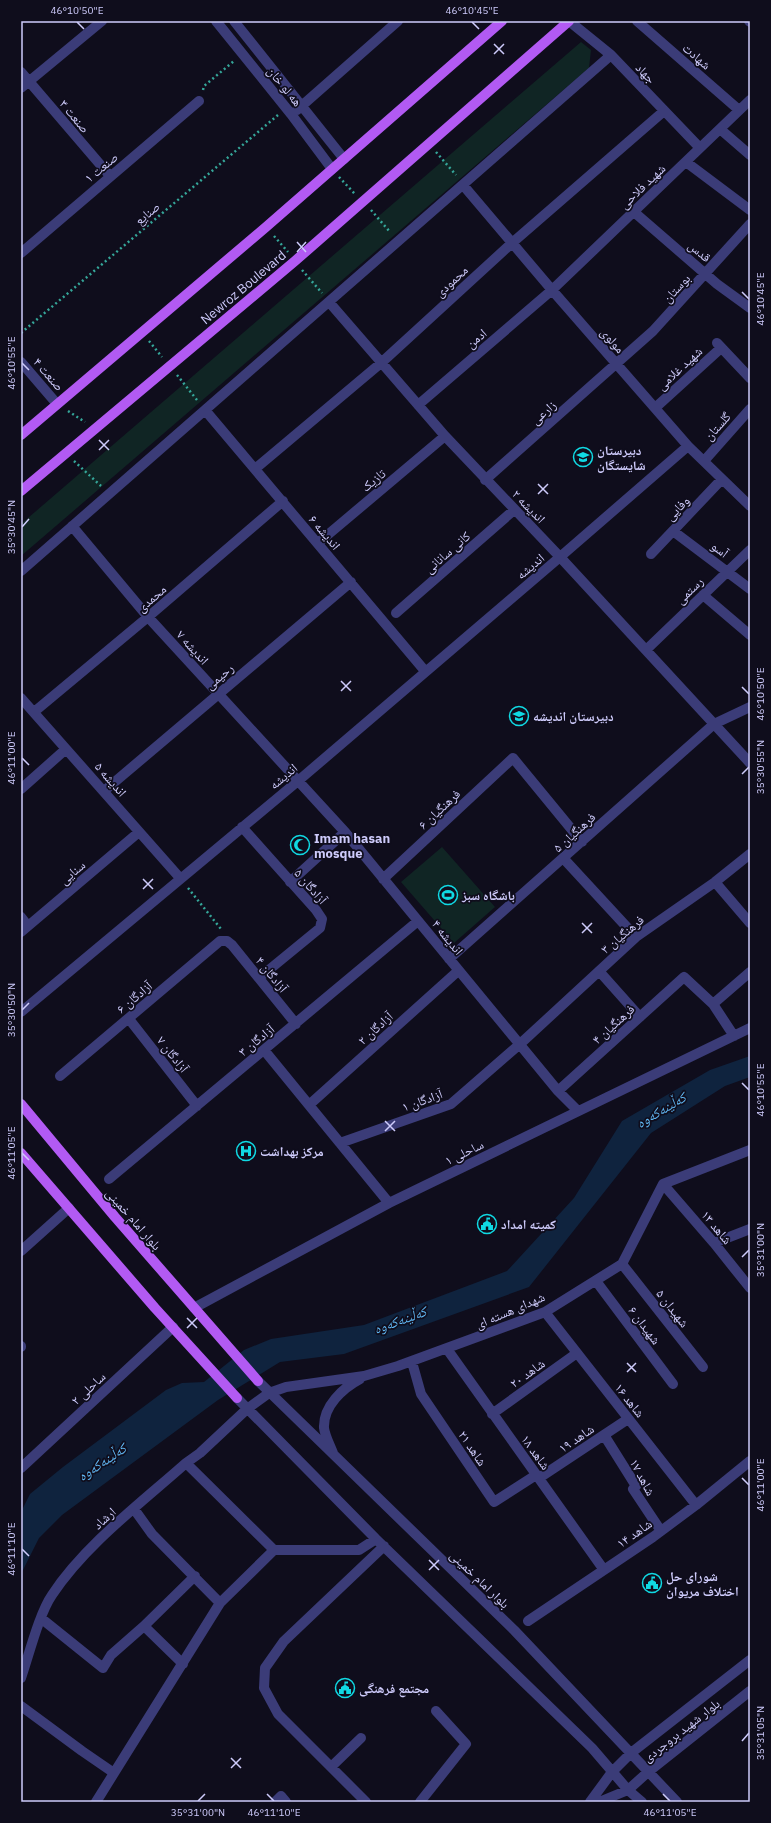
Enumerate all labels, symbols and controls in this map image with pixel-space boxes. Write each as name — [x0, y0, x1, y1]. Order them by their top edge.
text: 46°10'50"E — [50, 4, 104, 17]
text: 46°10'45"E — [445, 4, 499, 17]
street label: شهادت — [679, 39, 714, 73]
street label: جهاد — [632, 60, 659, 87]
street label: هه لو خان — [263, 63, 306, 110]
street label: صنعت ۳ — [56, 96, 94, 137]
street label: صنعت ۱ — [81, 148, 122, 186]
street label: شهید فلاحی — [616, 160, 669, 213]
street label: صنایع — [131, 198, 164, 230]
street label: قدس — [685, 237, 715, 266]
street label: Newroz Boulevard — [197, 247, 290, 328]
street label: محمودی — [431, 262, 472, 301]
street label: بوستان — [659, 270, 694, 307]
text: 46°10'45"E — [754, 272, 767, 326]
street label: مولوی — [597, 324, 629, 357]
street label: ادمن — [462, 325, 490, 352]
text: 46°10'55"E — [5, 336, 18, 390]
street label: شهید غلامی — [653, 343, 706, 394]
street label: صنعت ۴ — [29, 354, 68, 395]
street label: زارعی — [527, 397, 560, 428]
street label: گلستان — [700, 408, 735, 444]
place label: دبیرستان شایستگان — [597, 442, 646, 474]
school or university icon: دبیرستان شایستگان — [572, 446, 594, 468]
street label: تازیک — [357, 465, 389, 496]
street label: اندیشه ۲ — [508, 486, 549, 527]
street label: وفایی — [661, 492, 693, 524]
text: 35°30'45"N — [5, 500, 18, 554]
street label: اندیشه ۶ — [305, 511, 344, 553]
street label: کانی سانانی — [421, 527, 474, 577]
street label: آسو — [708, 537, 732, 562]
street label: اندیشه — [513, 550, 548, 583]
street label: رستمی — [672, 573, 707, 608]
street label: محمدی — [133, 581, 170, 616]
street label: اندیشه ۷ — [173, 627, 213, 668]
street label: رحیمی — [201, 659, 237, 693]
text: 46°10'50"E — [754, 667, 767, 721]
school or university icon: دبیرستان اندیشه — [508, 705, 530, 727]
place label: دبیرستان اندیشه — [533, 708, 614, 725]
text: 46°11'00"E — [5, 731, 18, 785]
text: 35°30'55"N — [754, 740, 767, 794]
street label: اندیشه ۵ — [91, 758, 130, 800]
street label: اندیشه — [266, 760, 301, 793]
street label: فرهنگیان ۶ — [415, 786, 464, 833]
street label: فرهنگیان ۵ — [549, 809, 599, 856]
place label: Imam hasan mosque — [314, 830, 390, 862]
mosque icon: Imam hasan mosque — [289, 834, 311, 856]
street label: سنایی — [56, 857, 89, 888]
street label: آزادگان ۵ — [290, 865, 331, 908]
sports icon: باشگاه سبز — [437, 884, 459, 906]
place label: باشگاه سبز — [461, 887, 515, 904]
street label: فرهنگیان ۳ — [597, 911, 648, 957]
street label: اندیشه ۴ — [428, 916, 467, 958]
street label: آزادگان ۴ — [252, 953, 292, 996]
street label: آزادگان ۶ — [113, 977, 156, 1017]
text: 35°30'50"N — [5, 983, 18, 1037]
street label: فرهنگیان ۴ — [588, 1001, 638, 1048]
street label: آزادگان ۲ — [354, 1008, 397, 1049]
street label: آزادگان ۳ — [235, 1020, 278, 1060]
street label: آزادگان ۷ — [153, 1033, 193, 1077]
text: 46°10'55"E — [754, 1063, 767, 1117]
street label: آزادگان ۱ — [400, 1085, 445, 1116]
water label: کەڵینەکەوە — [633, 1087, 691, 1132]
text: 46°11'05"E — [5, 1126, 18, 1180]
street label: ساحلی ۱ — [442, 1136, 486, 1169]
hospital icon: مرکز بهداشت — [235, 1140, 257, 1162]
place label: مرکز بهداشت — [260, 1143, 324, 1160]
street label: بلوار امام خمینی — [102, 1185, 165, 1254]
street label: شاهد ۱۳ — [697, 1207, 736, 1248]
public building icon: کمیته امداد — [476, 1213, 498, 1235]
place label: کمیته امداد — [501, 1216, 556, 1233]
text: 35°31'00"N — [754, 1223, 767, 1277]
street label: شهیدان ۵ — [652, 1286, 693, 1331]
street label: شهدای هسته ای — [473, 1288, 548, 1333]
water label: کەڵینەکەوە — [371, 1301, 431, 1338]
street label: شهیدان ۶ — [625, 1303, 665, 1348]
street label: شاهد ۲۰ — [506, 1355, 548, 1392]
street label: ساحلی ۲ — [67, 1368, 109, 1409]
street label: شاهد ۱۶ — [611, 1380, 648, 1421]
street label: شاهد ۱۹ — [555, 1420, 597, 1456]
street label: شاهد ۲۱ — [455, 1427, 491, 1469]
street label: شاهد ۱۸ — [517, 1431, 554, 1473]
water label: کەڵینەکەوە — [74, 1438, 132, 1485]
street label: شاهد ۱۷ — [626, 1456, 659, 1499]
text: 46°11'00"E — [754, 1458, 767, 1512]
street label: ارشاد — [89, 1504, 119, 1533]
street label: شاهد ۱۴ — [613, 1515, 655, 1552]
text: 46°11'10"E — [5, 1522, 18, 1576]
street label: بلوار امام خمینی — [446, 1547, 513, 1612]
place label: شورای حل اختلاف مریوان — [666, 1568, 739, 1600]
public building icon: شورای حل اختلاف مریوان — [641, 1572, 663, 1594]
public building icon: مجتمع فرهنگی — [334, 1677, 356, 1699]
place label: مجتمع فرهنگی — [359, 1680, 429, 1698]
street label: بلوار شهید بروجردی — [639, 1695, 723, 1766]
text: 35°31'05"N — [754, 1706, 767, 1760]
text: 35°31'00"N — [171, 1806, 225, 1819]
text: 46°11'10"E — [247, 1806, 301, 1819]
text: 46°11'05"E — [643, 1806, 697, 1819]

